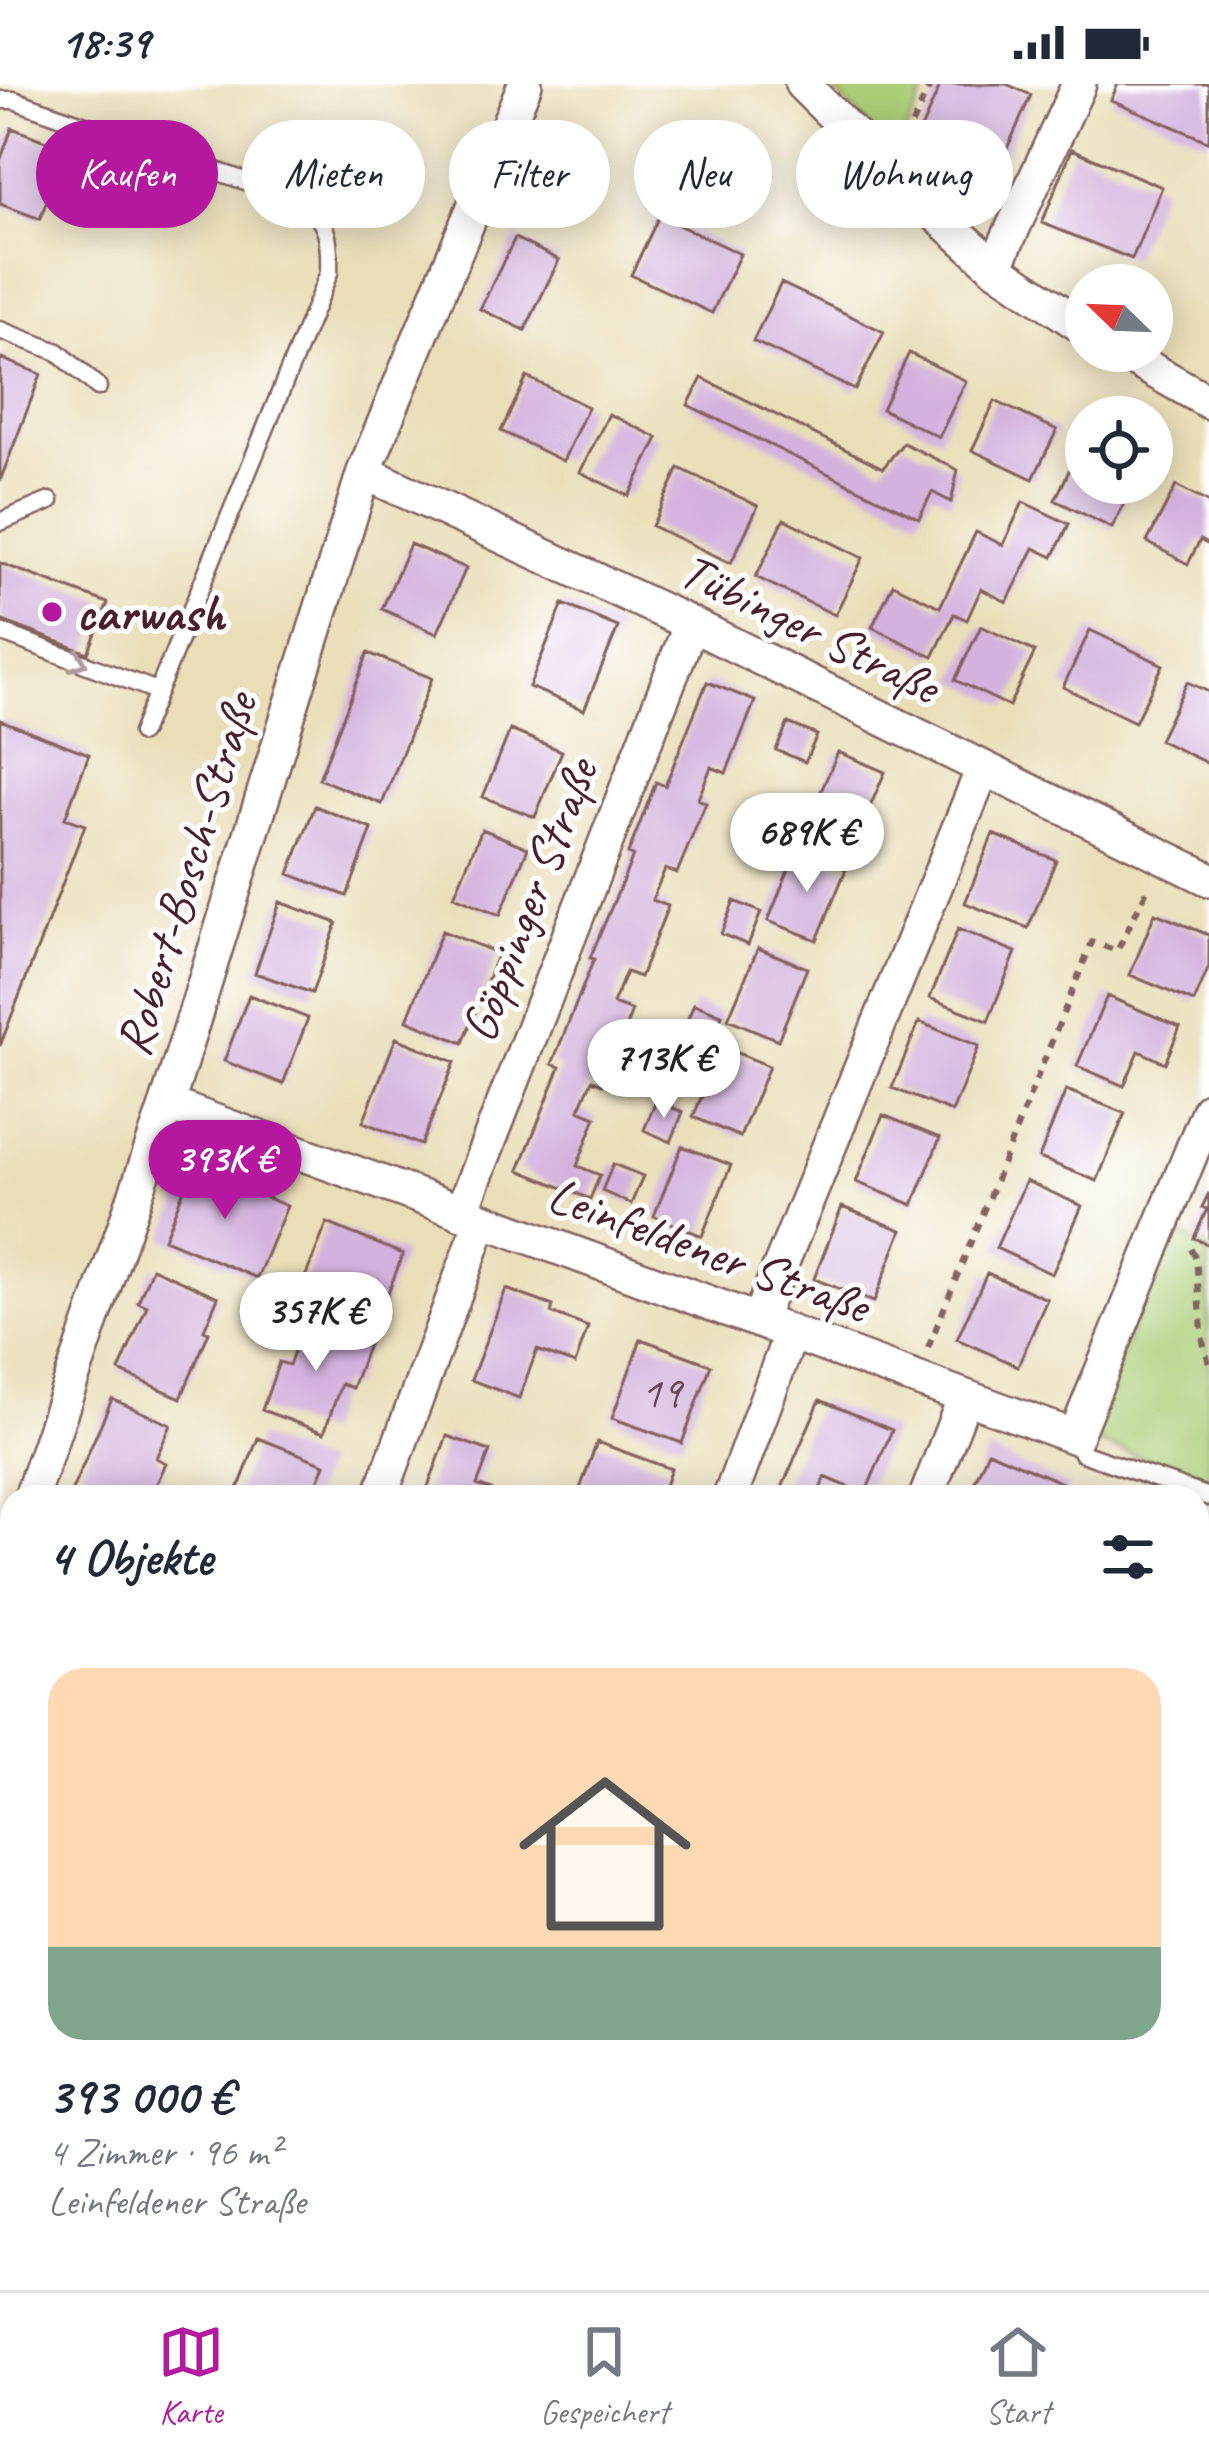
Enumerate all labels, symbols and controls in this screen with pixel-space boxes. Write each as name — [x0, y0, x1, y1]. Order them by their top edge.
text: 18:39 — [60, 14, 149, 71]
chip: Kaufen — [36, 120, 218, 228]
chip: Mieten — [242, 120, 425, 228]
chip: Filter — [449, 120, 610, 228]
chip: Neu — [634, 120, 772, 228]
chip: Wohnung — [796, 120, 1013, 228]
north arrow — [1065, 264, 1173, 372]
map controls — [1065, 264, 1173, 504]
button: locate — [1065, 396, 1173, 504]
street label: Tübinger Straße — [670, 538, 953, 720]
place label: carwash — [76, 581, 227, 645]
marker: carwash — [39, 599, 65, 625]
one-way arrow — [67, 647, 88, 672]
street label: Robert-Bosch-Straße — [100, 682, 272, 1063]
street label: Göppinger Straße — [446, 747, 613, 1050]
pin: 689K € — [709, 793, 905, 895]
text: 689K € — [757, 807, 857, 856]
pin: 713K € — [566, 1019, 762, 1121]
text: 713K € — [614, 1033, 714, 1082]
pin: 393K € — [127, 1120, 323, 1222]
text: 393K € — [176, 1134, 274, 1183]
street label: Leinfeldener Straße — [540, 1162, 881, 1339]
pin: 357K € — [218, 1272, 414, 1374]
text: 357K € — [267, 1286, 365, 1335]
house number: 19 — [641, 1364, 685, 1421]
icon: filters — [1095, 1524, 1161, 1590]
text: 4 Objekte — [48, 1525, 213, 1589]
icon: home — [497, 1746, 713, 1962]
text: 393 000 € — [48, 2064, 233, 2128]
text: 4 Zimmer · 96 m² — [48, 2128, 280, 2177]
text: Leinfeldener Straße — [48, 2177, 305, 2226]
tab: Karte — [158, 2319, 224, 2433]
tab: Gespeichert — [540, 2319, 669, 2433]
tab: Start — [985, 2319, 1051, 2433]

